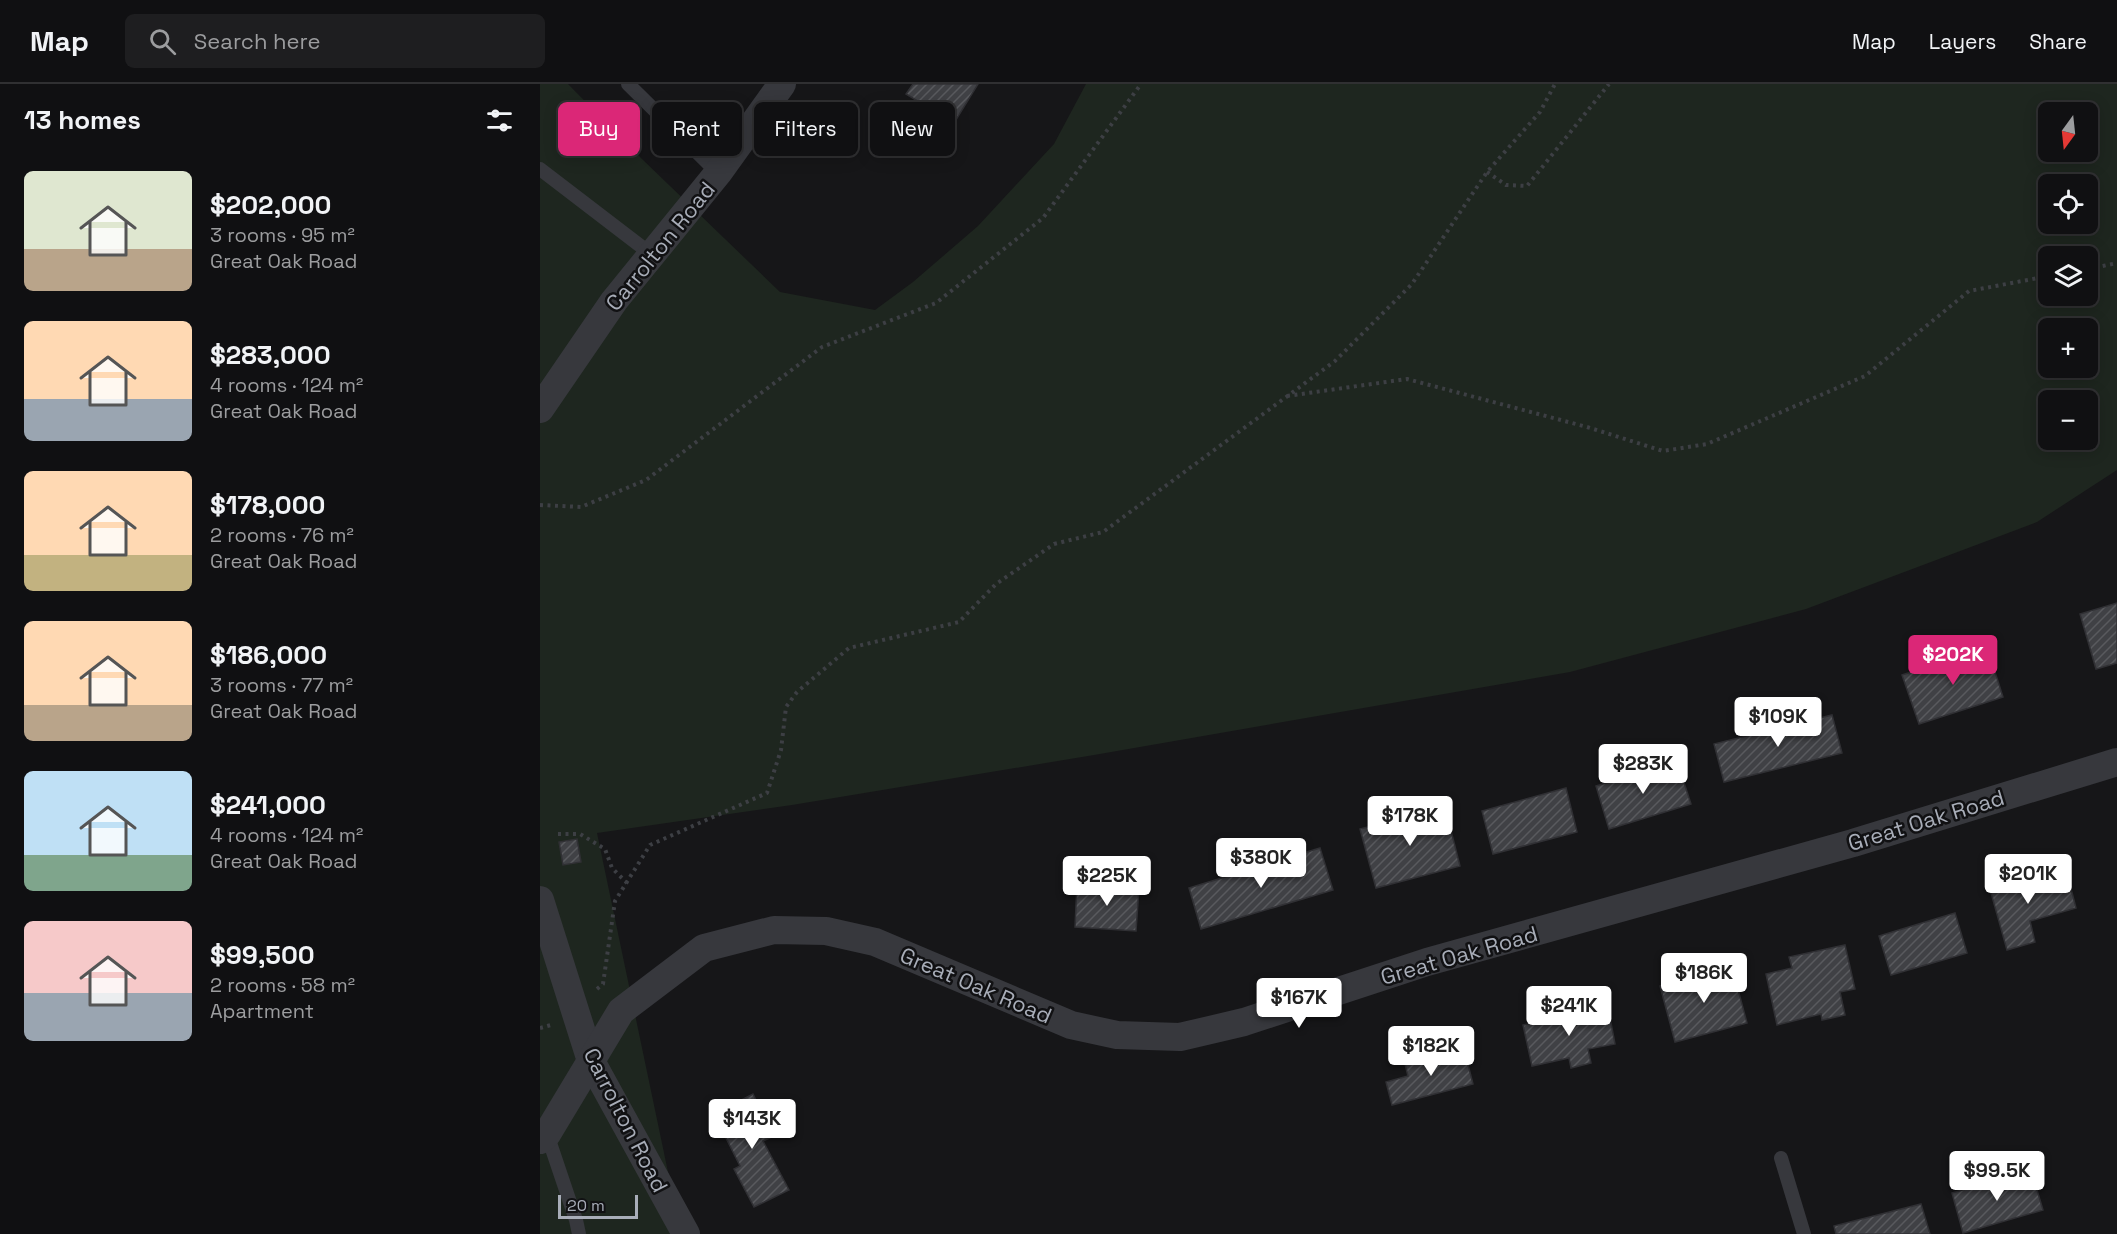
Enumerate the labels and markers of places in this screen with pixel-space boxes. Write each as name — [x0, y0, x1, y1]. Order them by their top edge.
pin: $202K — [1911, 635, 1995, 686]
pin: $109K — [1736, 697, 1820, 748]
pin: $283K — [1601, 744, 1685, 795]
pin: $178K — [1368, 796, 1452, 847]
pin: $380K — [1219, 838, 1303, 889]
pin: $201K — [1986, 854, 2070, 905]
pin: $225K — [1065, 856, 1149, 907]
pin: $186K — [1662, 953, 1746, 1004]
pin: $167K — [1257, 978, 1341, 1029]
pin: $241K — [1527, 986, 1611, 1037]
pin: $182K — [1389, 1026, 1473, 1077]
pin: $143K — [710, 1099, 794, 1150]
pin: $99.5K — [1948, 1151, 2046, 1202]

